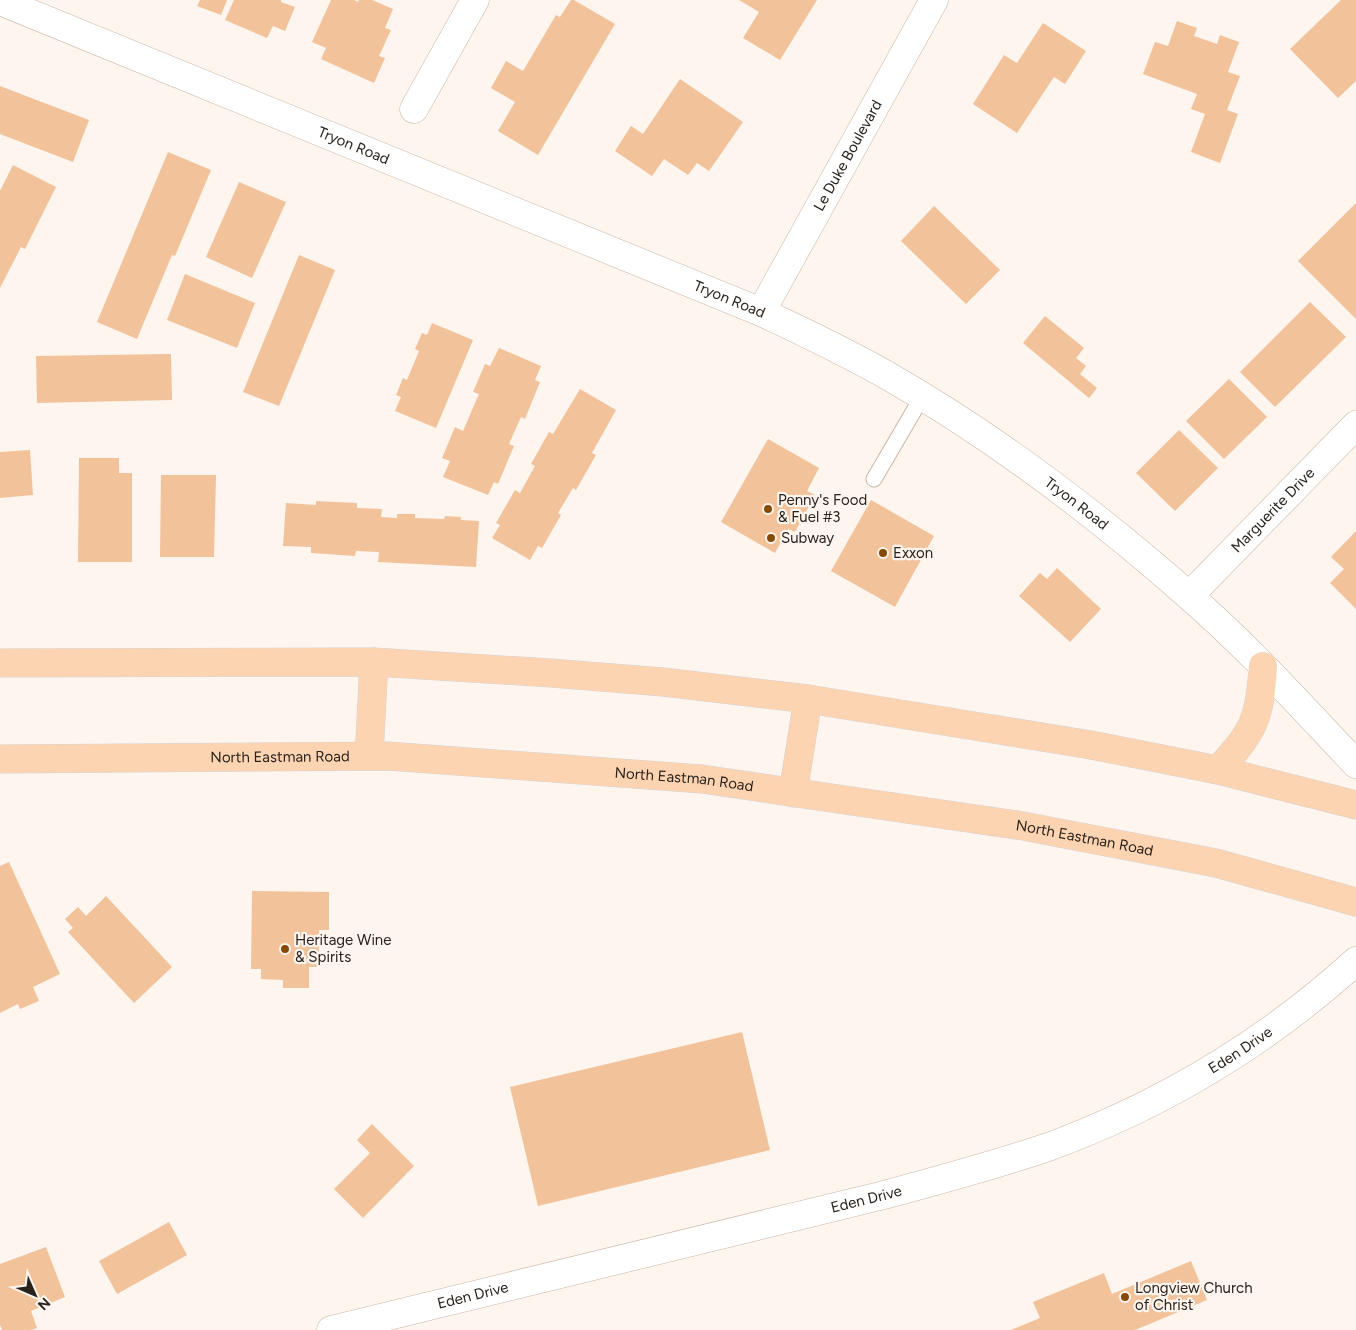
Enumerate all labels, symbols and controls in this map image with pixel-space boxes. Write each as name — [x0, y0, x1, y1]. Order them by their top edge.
street label: Le Duke Boulevard — [810, 97, 886, 214]
street label: Tryon Road — [315, 123, 392, 168]
street label: Tryon Road — [691, 276, 768, 322]
street label: Marguerite Drive — [1227, 464, 1318, 556]
street label: Tryon Road — [1041, 473, 1112, 534]
place label: Penny's Food & Fuel #3 — [778, 491, 867, 526]
marker: Penny's Food & Fuel #3 — [762, 503, 774, 515]
place label: Subway — [781, 529, 834, 547]
marker: Subway — [765, 532, 777, 544]
place label: Exxon — [893, 544, 933, 562]
marker: Exxon — [877, 547, 889, 559]
street label: North Eastman Road — [210, 747, 350, 766]
street label: North Eastman Road — [614, 764, 755, 795]
street label: North Eastman Road — [1015, 816, 1155, 860]
place label: Heritage Wine & Spirits — [295, 931, 391, 966]
marker: Heritage Wine & Spirits — [279, 943, 291, 955]
street label: Eden Drive — [1205, 1023, 1276, 1077]
street label: Eden Drive — [829, 1182, 904, 1217]
north arrow — [10, 1270, 60, 1320]
street label: Eden Drive — [435, 1278, 510, 1313]
place label: Longview Church of Christ — [1135, 1279, 1253, 1314]
marker: Longview Church of Christ — [1119, 1291, 1131, 1303]
text: N — [34, 1294, 54, 1314]

